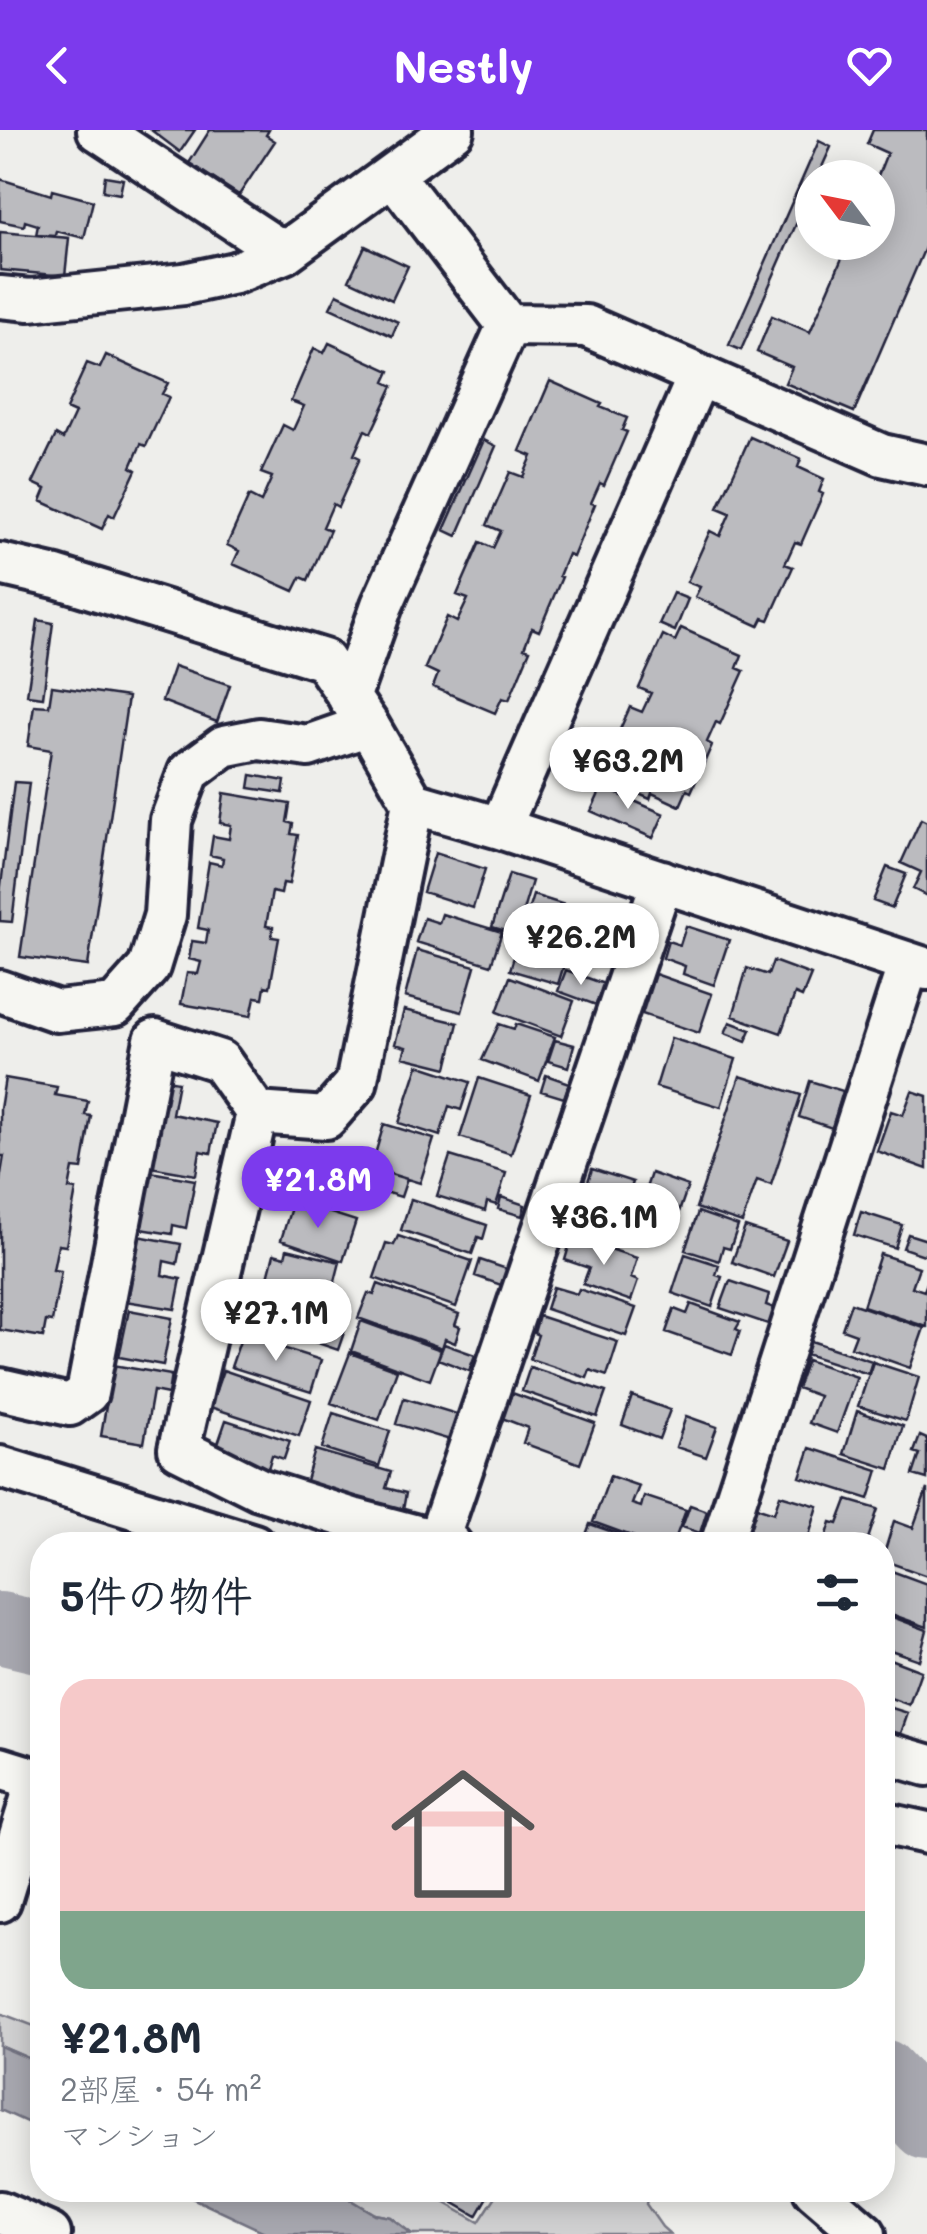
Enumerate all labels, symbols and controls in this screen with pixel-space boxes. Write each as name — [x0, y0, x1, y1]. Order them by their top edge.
text: Nestly — [393, 36, 534, 94]
icon: back — [30, 38, 85, 93]
icon: heart — [842, 38, 897, 93]
north arrow — [795, 160, 895, 260]
map controls — [795, 160, 895, 260]
pin: ¥63.2M — [547, 727, 709, 812]
text: ¥63.2M — [571, 738, 685, 780]
pin: ¥26.2M — [500, 903, 662, 988]
text: ¥26.2M — [525, 914, 637, 956]
pin: ¥21.8M — [237, 1146, 399, 1231]
text: ¥21.8M — [264, 1157, 372, 1199]
pin: ¥36.1M — [523, 1183, 685, 1268]
text: ¥36.1M — [549, 1194, 659, 1236]
pin: ¥27.1M — [195, 1279, 357, 1364]
text: ¥27.1M — [223, 1290, 329, 1332]
icon: filters — [810, 1565, 865, 1620]
text: 5件の物件 — [60, 1567, 253, 1622]
icon: home — [373, 1744, 553, 1924]
text: ¥21.8M — [60, 2009, 203, 2064]
text: 2部屋 · 54 m² — [60, 2067, 262, 2109]
text: マンション — [60, 2113, 219, 2155]

